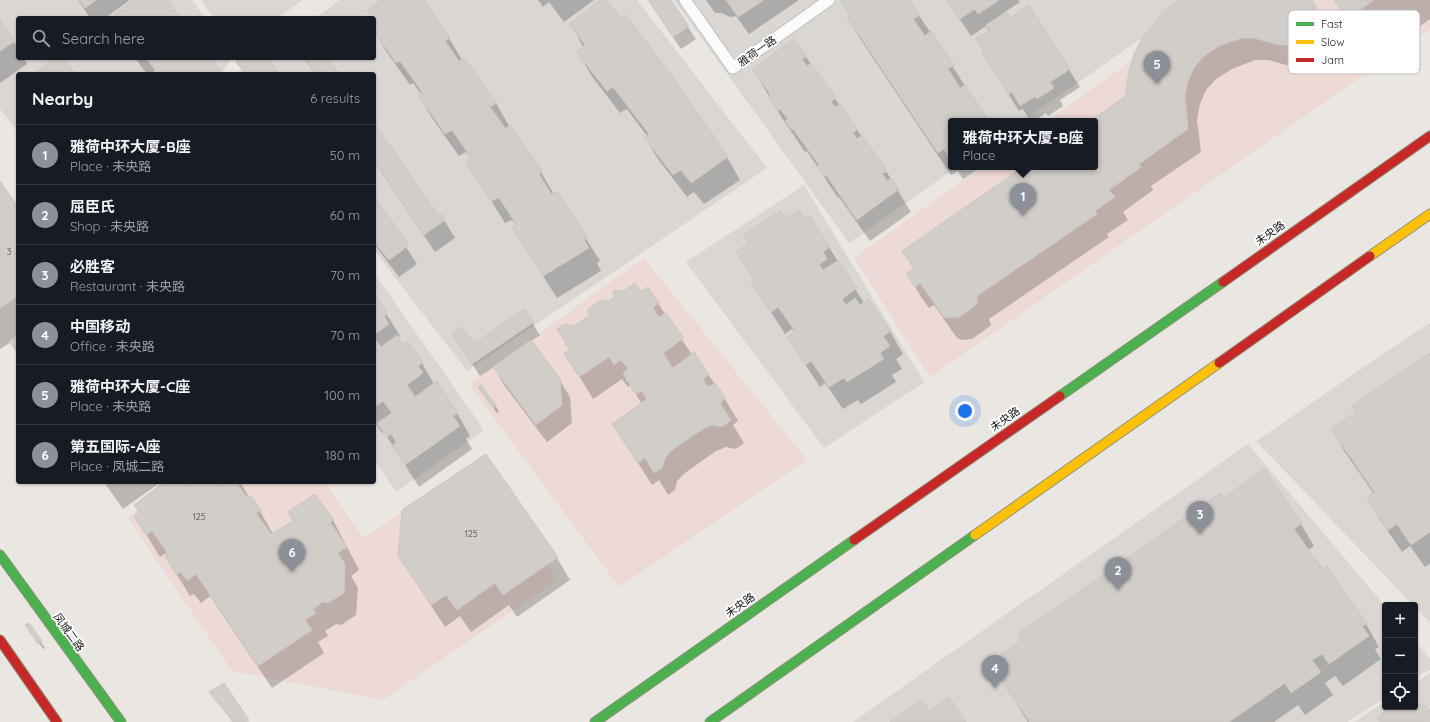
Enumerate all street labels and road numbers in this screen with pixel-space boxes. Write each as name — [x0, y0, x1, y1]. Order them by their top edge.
street label: 雅荷一路 — [735, 33, 779, 69]
street label: 未央路 — [1252, 218, 1288, 248]
street label: 未央路 — [987, 404, 1023, 434]
street label: 未央路 — [722, 590, 758, 620]
street label: 凤城二路 — [50, 610, 88, 654]

